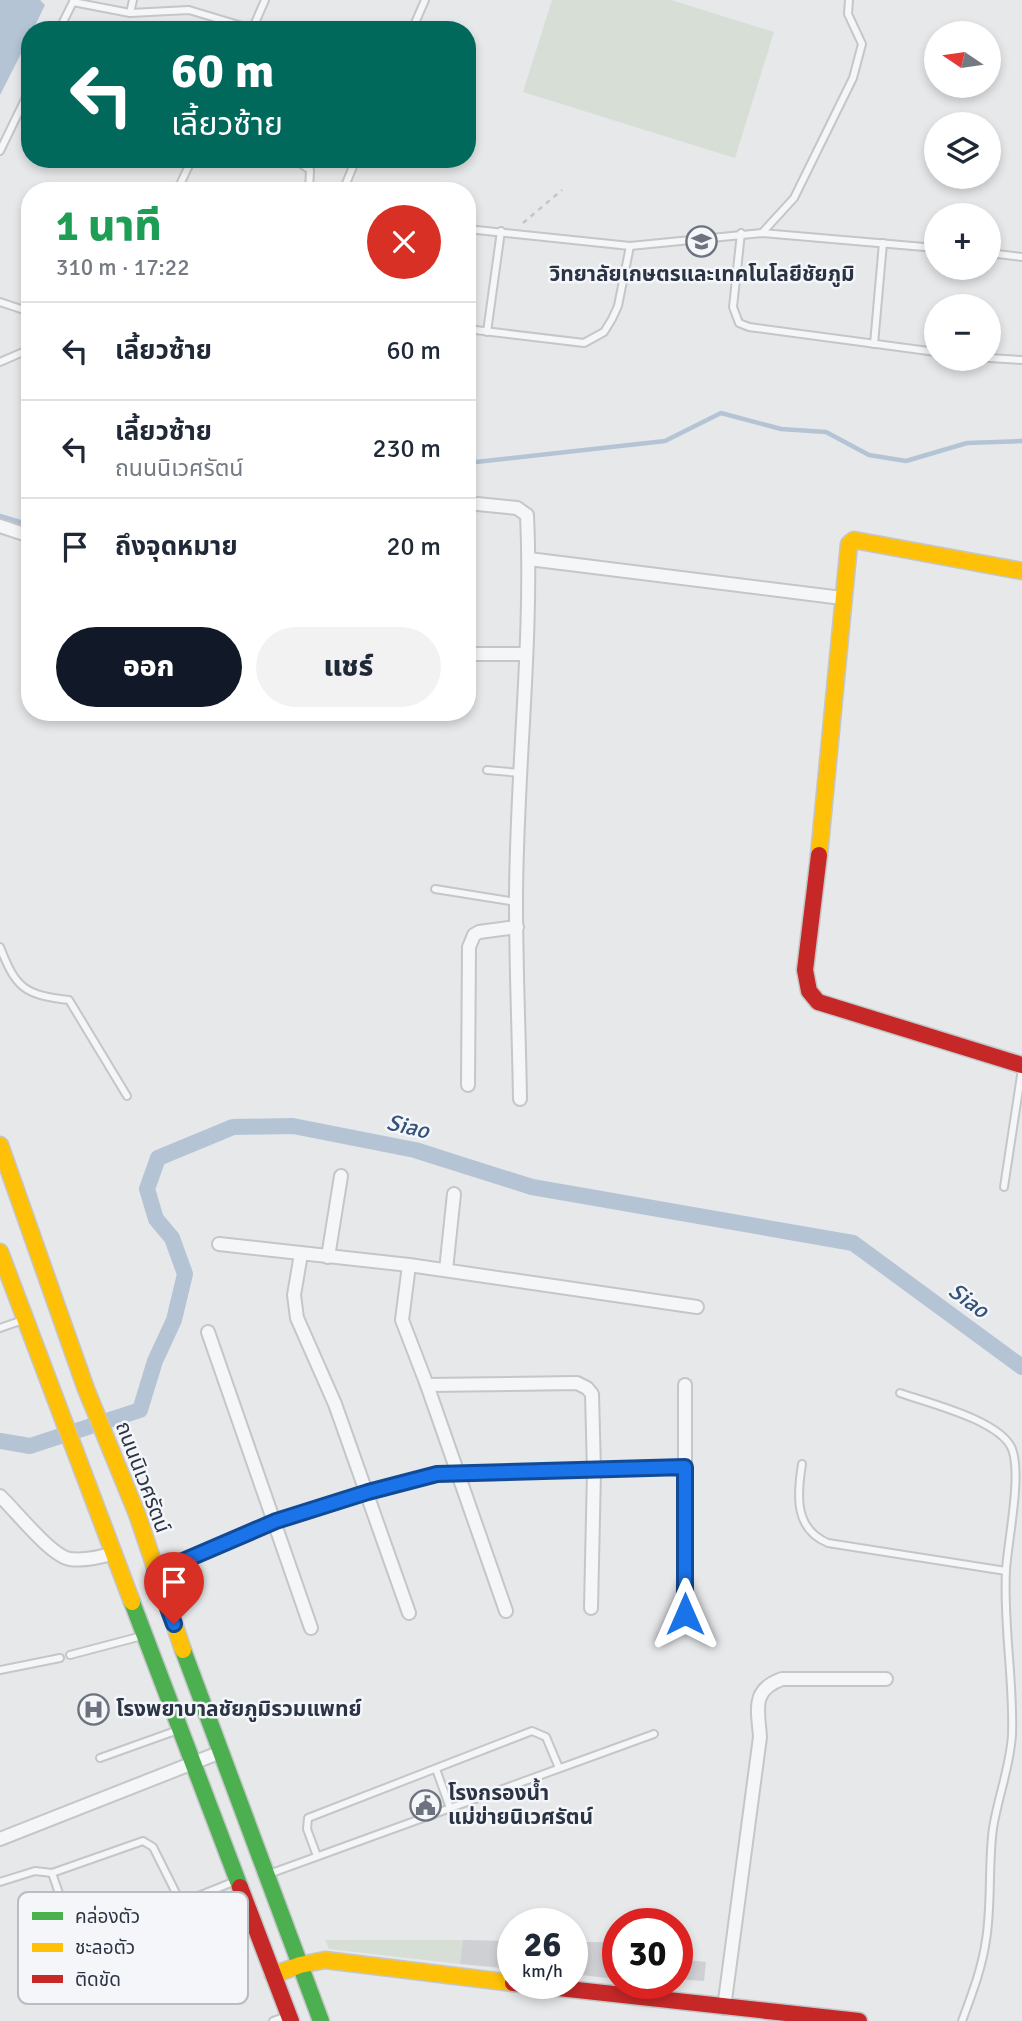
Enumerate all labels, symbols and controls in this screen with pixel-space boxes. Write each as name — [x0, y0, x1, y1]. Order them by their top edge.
north arrow — [924, 21, 1001, 98]
map controls — [924, 21, 1001, 371]
text: 60 m — [171, 41, 274, 101]
icon: left — [56, 49, 147, 140]
text: เลี้ยวซ้าย — [171, 105, 283, 144]
button: layers — [924, 112, 1001, 189]
text: 1 นาที — [56, 201, 162, 252]
button: + — [924, 203, 1001, 280]
button: close — [367, 205, 441, 279]
school or university icon: วิทยาลัยเกษตรและเทคโนโลยีชัยภูมิ — [685, 225, 719, 259]
text: 310 m · 17:22 — [56, 253, 190, 282]
place label: วิทยาลัยเกษตรและเทคโนโลยีชัยภูมิ — [549, 261, 855, 287]
button: − — [924, 294, 1001, 371]
icon: left — [56, 332, 94, 370]
text: เลี้ยวซ้าย — [115, 335, 212, 367]
text: 60 m — [386, 335, 441, 367]
text: เลี้ยวซ้าย — [115, 416, 212, 448]
icon: left — [56, 430, 94, 468]
text: 230 m — [372, 433, 441, 465]
text: ถนนนิเวศรัตน์ — [115, 454, 243, 483]
icon: arrive — [56, 528, 94, 566]
text: ถึงจุดหมาย — [115, 531, 238, 563]
text: 20 m — [386, 531, 441, 563]
button: ออก — [56, 627, 242, 707]
button: แชร์ — [256, 627, 441, 707]
water label: Siao — [384, 1108, 433, 1146]
water label: Siao — [943, 1276, 995, 1325]
street label: ถนนนิเวศรัตน์ — [110, 1418, 176, 1536]
pin — [144, 1552, 204, 1624]
icon: arrive — [155, 1563, 193, 1601]
position arrow — [648, 1577, 722, 1651]
hospital icon: โรงพยาบาลชัยภูมิรวมแพทย์ — [76, 1692, 110, 1726]
place label: โรงพยาบาลชัยภูมิรวมแพทย์ — [116, 1696, 362, 1722]
place label: โรงกรองน้ำ แม่ข่ายนิเวศรัตน์ — [448, 1778, 593, 1830]
public building icon: โรงกรองน้ำ แม่ข่ายนิเวศรัตน์ — [408, 1788, 442, 1822]
legend — [18, 1892, 248, 2004]
text: คล่องตัว — [75, 1905, 140, 1929]
speed limit sign: 30 — [602, 1908, 693, 1999]
text: 26 — [524, 1923, 561, 1966]
text: ชะลอตัว — [75, 1936, 135, 1960]
text: km/h — [522, 1960, 563, 1982]
text: ติดขัด — [75, 1968, 121, 1992]

